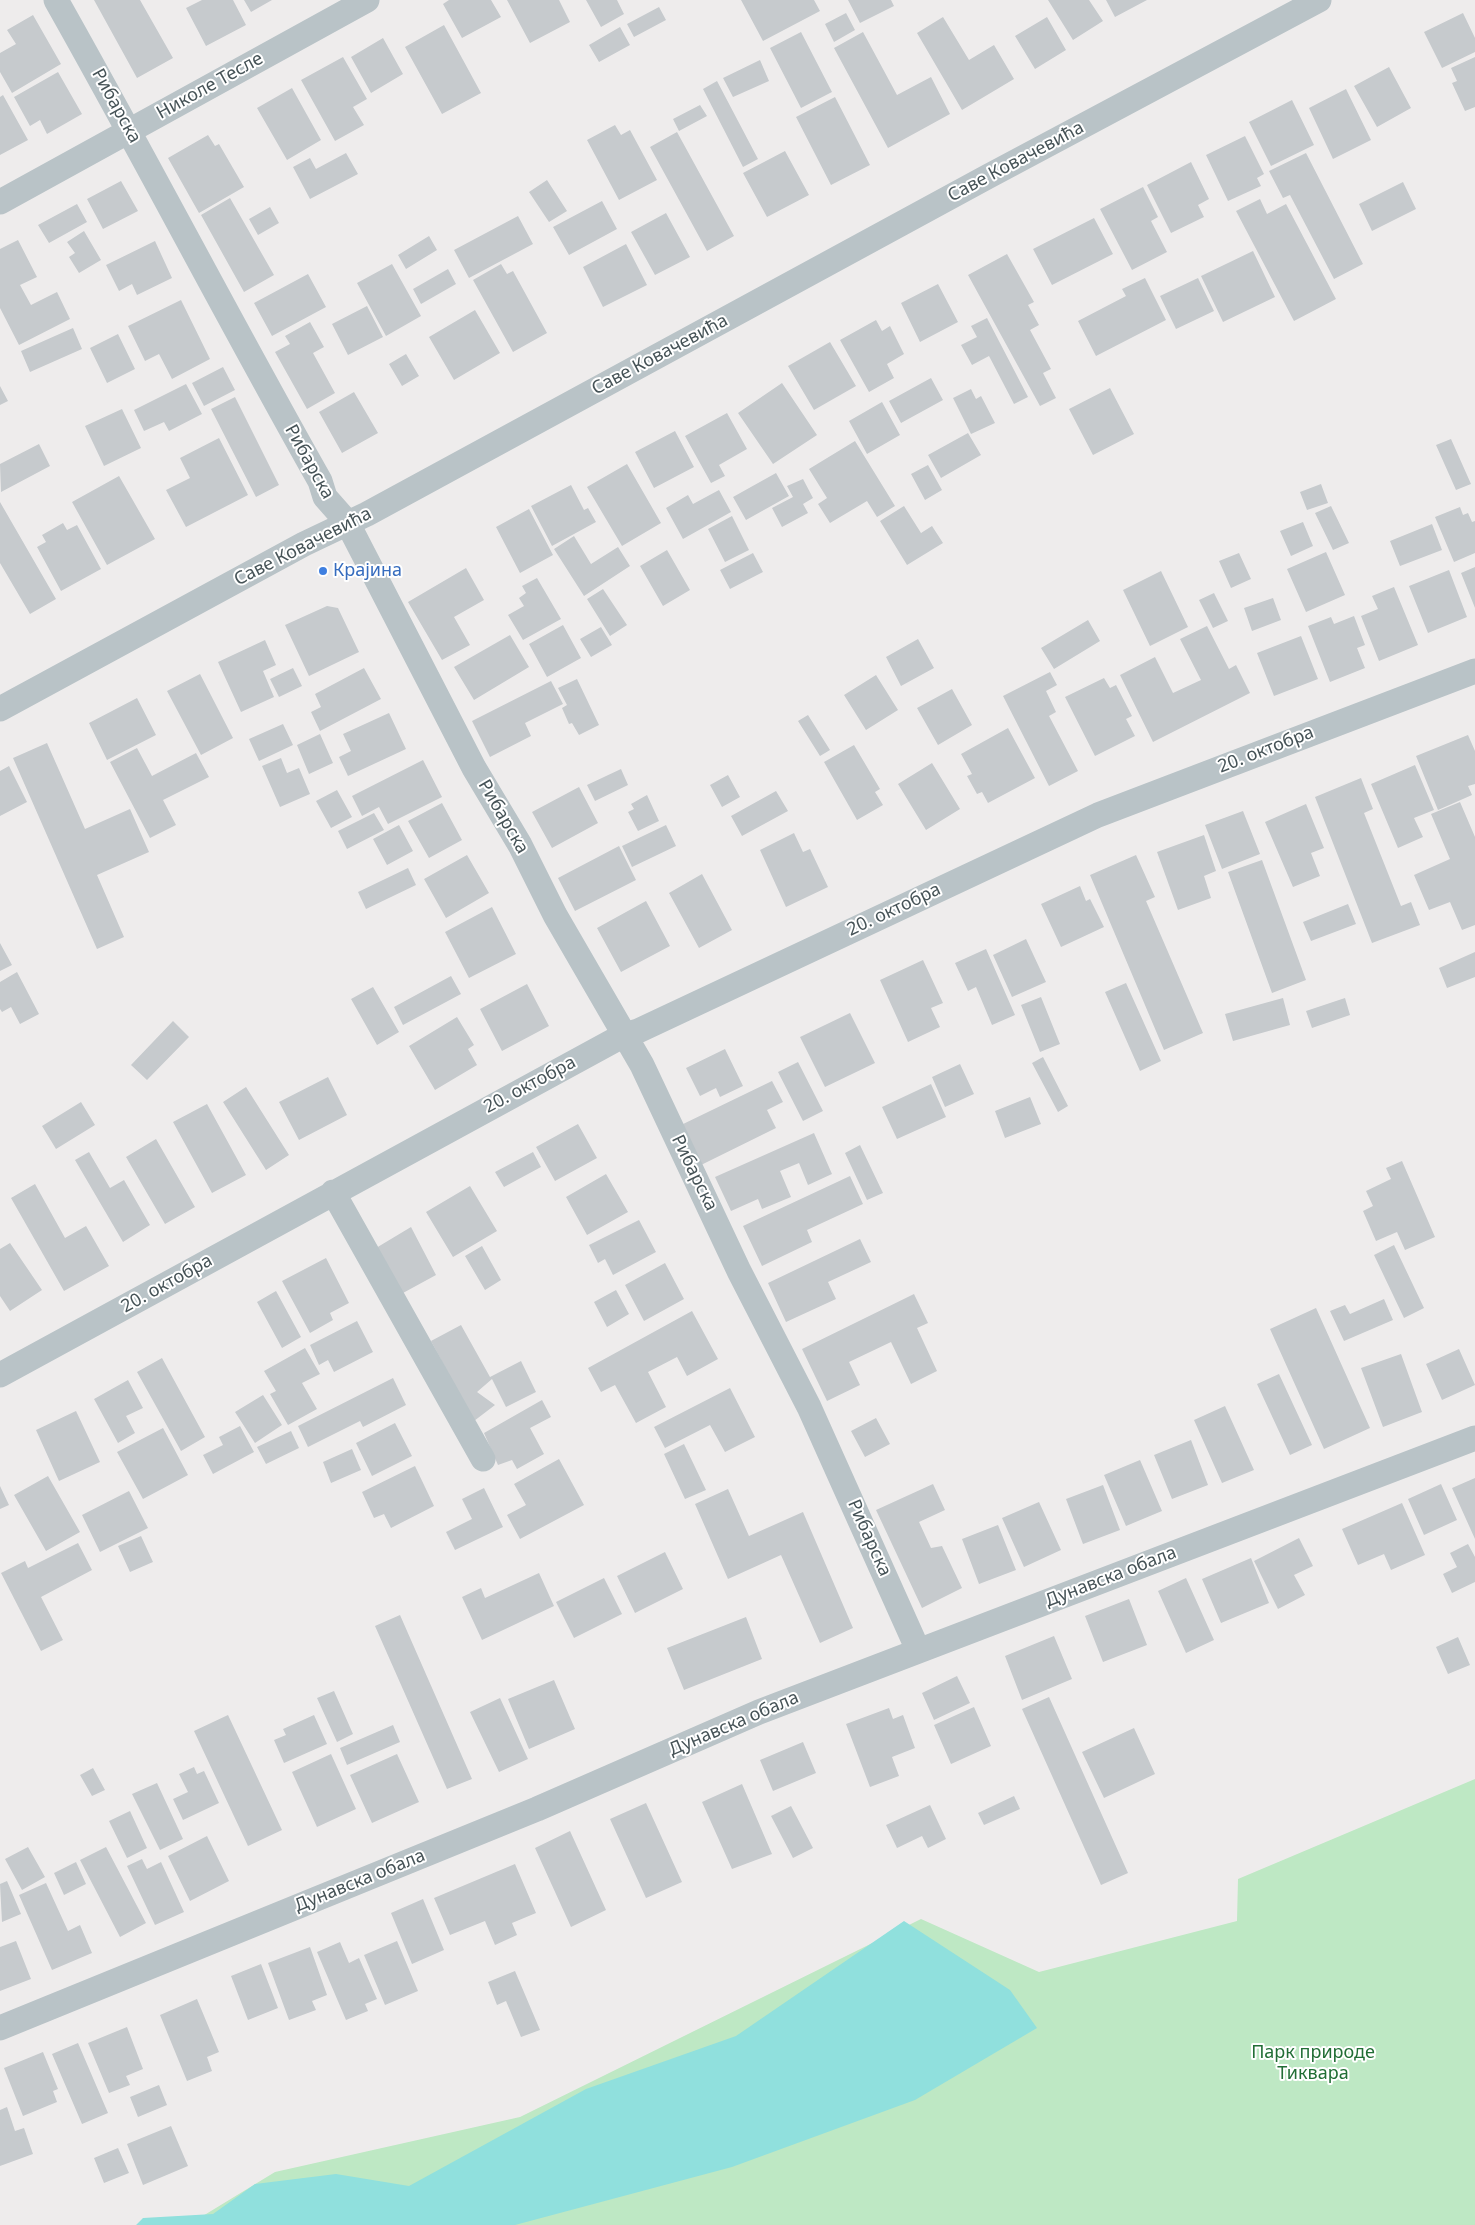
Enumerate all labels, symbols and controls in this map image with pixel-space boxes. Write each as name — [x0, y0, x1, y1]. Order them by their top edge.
street label: Николе Тесле — [153, 48, 267, 124]
street label: Рибарска — [87, 65, 145, 147]
street label: Саве Ковачевића — [944, 117, 1088, 207]
street label: Саве Ковачевића — [588, 310, 732, 400]
street label: Рибарска — [280, 421, 338, 503]
street label: Саве Ковачевића — [231, 503, 375, 591]
place label: Крајина — [333, 560, 402, 582]
marker: Крајина — [317, 565, 329, 577]
street label: 20. октобра — [1215, 722, 1317, 778]
street label: Рибарска — [473, 776, 533, 858]
street label: 20. октобра — [844, 879, 944, 941]
street label: 20. октобра — [480, 1052, 580, 1118]
street label: Рибарска — [666, 1131, 722, 1215]
street label: 20. октобра — [118, 1250, 216, 1318]
street label: Рибарска — [842, 1496, 896, 1580]
street label: Дунавска обала — [1042, 1542, 1180, 1612]
street label: Дунавска обала — [666, 1687, 802, 1761]
street label: Дунавска обала — [292, 1845, 428, 1917]
park label: Парк природе Тиквара — [1251, 2042, 1375, 2084]

